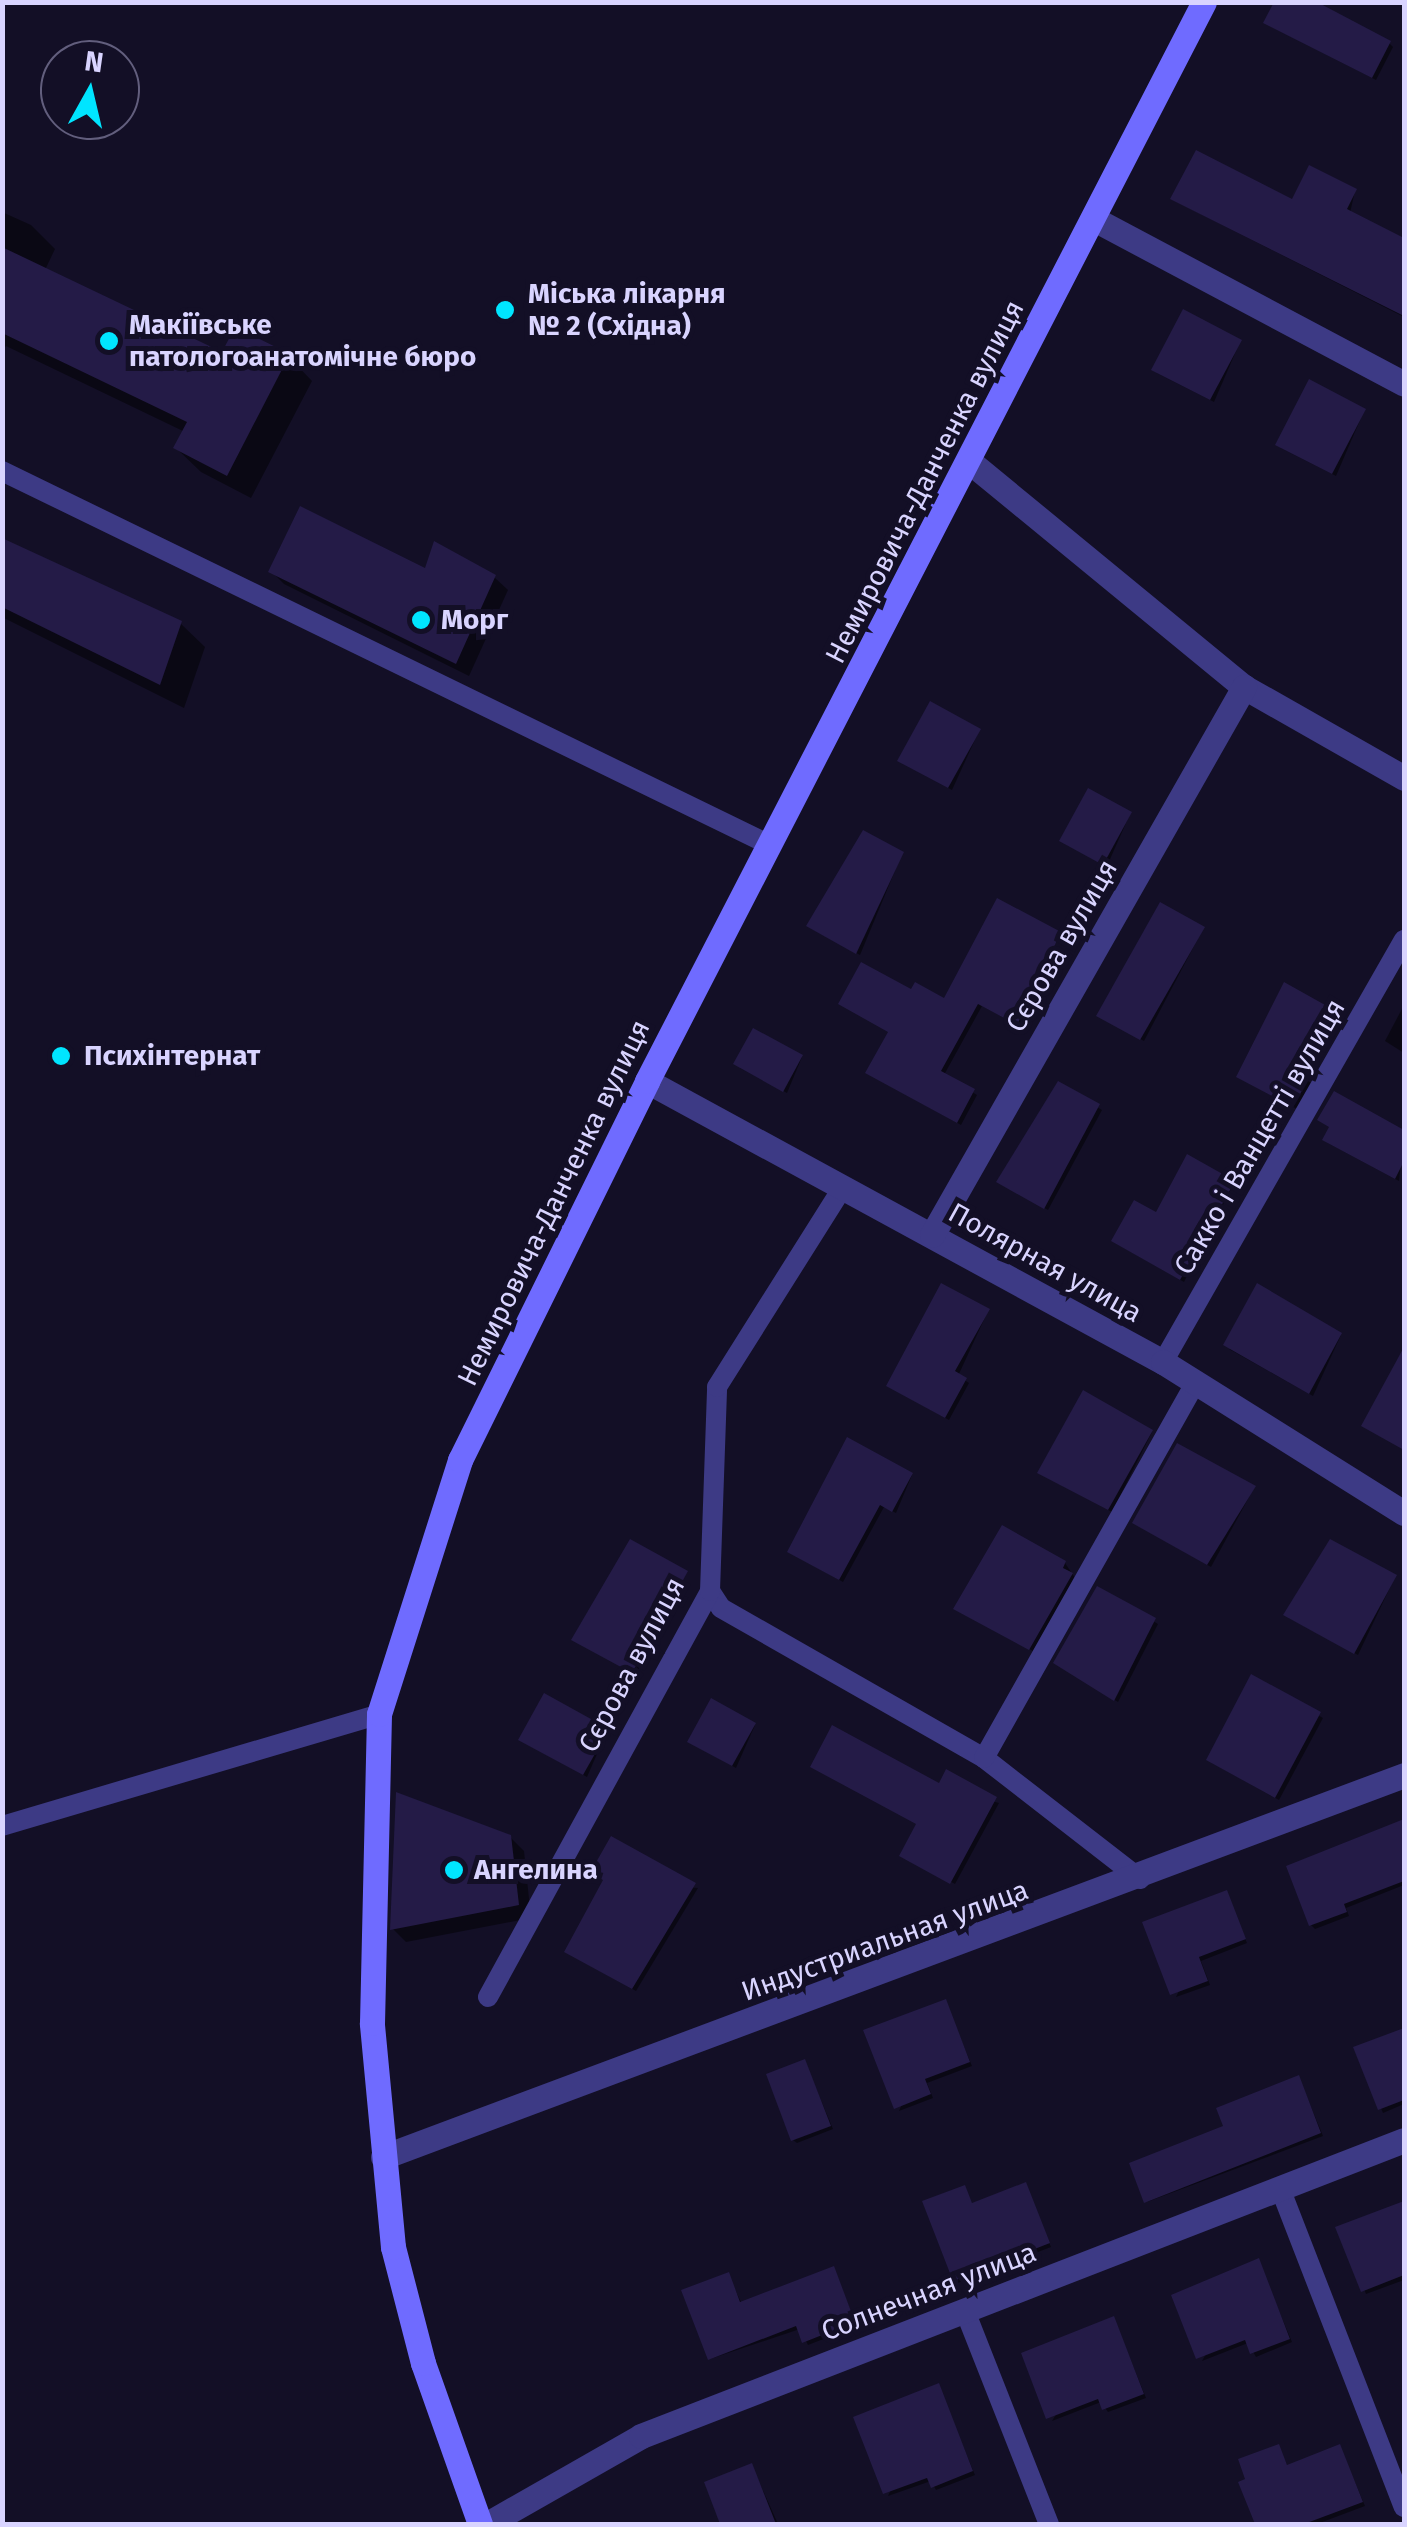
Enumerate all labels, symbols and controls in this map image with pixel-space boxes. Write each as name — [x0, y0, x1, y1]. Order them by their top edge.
north arrow — [40, 40, 140, 140]
text: N — [82, 44, 105, 79]
place label: Міська лікарня № 2 (Східна) — [528, 277, 726, 343]
street label: Немировича-Данченка вулиця — [819, 295, 1031, 669]
marker: Міська лікарня № 2 (Східна) — [492, 297, 518, 323]
place label: Макіївське патологоанатомічне бюро — [129, 308, 476, 374]
marker: Макіївське патологоанатомічне бюро — [98, 330, 120, 352]
place label: Морг — [441, 603, 508, 637]
marker: Морг — [410, 609, 432, 631]
street label: Сєрова вулиця — [999, 854, 1125, 1038]
street label: Сакко і Ванцетті вулиця — [1167, 993, 1353, 1281]
street label: Немировича-Данченка вулиця — [451, 1015, 657, 1391]
place label: Психінтернат — [84, 1039, 260, 1073]
marker: Психінтернат — [48, 1043, 74, 1069]
street label: Полярная улица — [942, 1196, 1148, 1330]
street label: Сєрова вулиця — [572, 1572, 692, 1758]
place label: Ангелина — [474, 1853, 598, 1887]
marker: Ангелина — [443, 1859, 465, 1881]
street label: Индустриальная улица — [737, 1873, 1033, 2009]
street label: Солнечная улица — [817, 2236, 1041, 2348]

